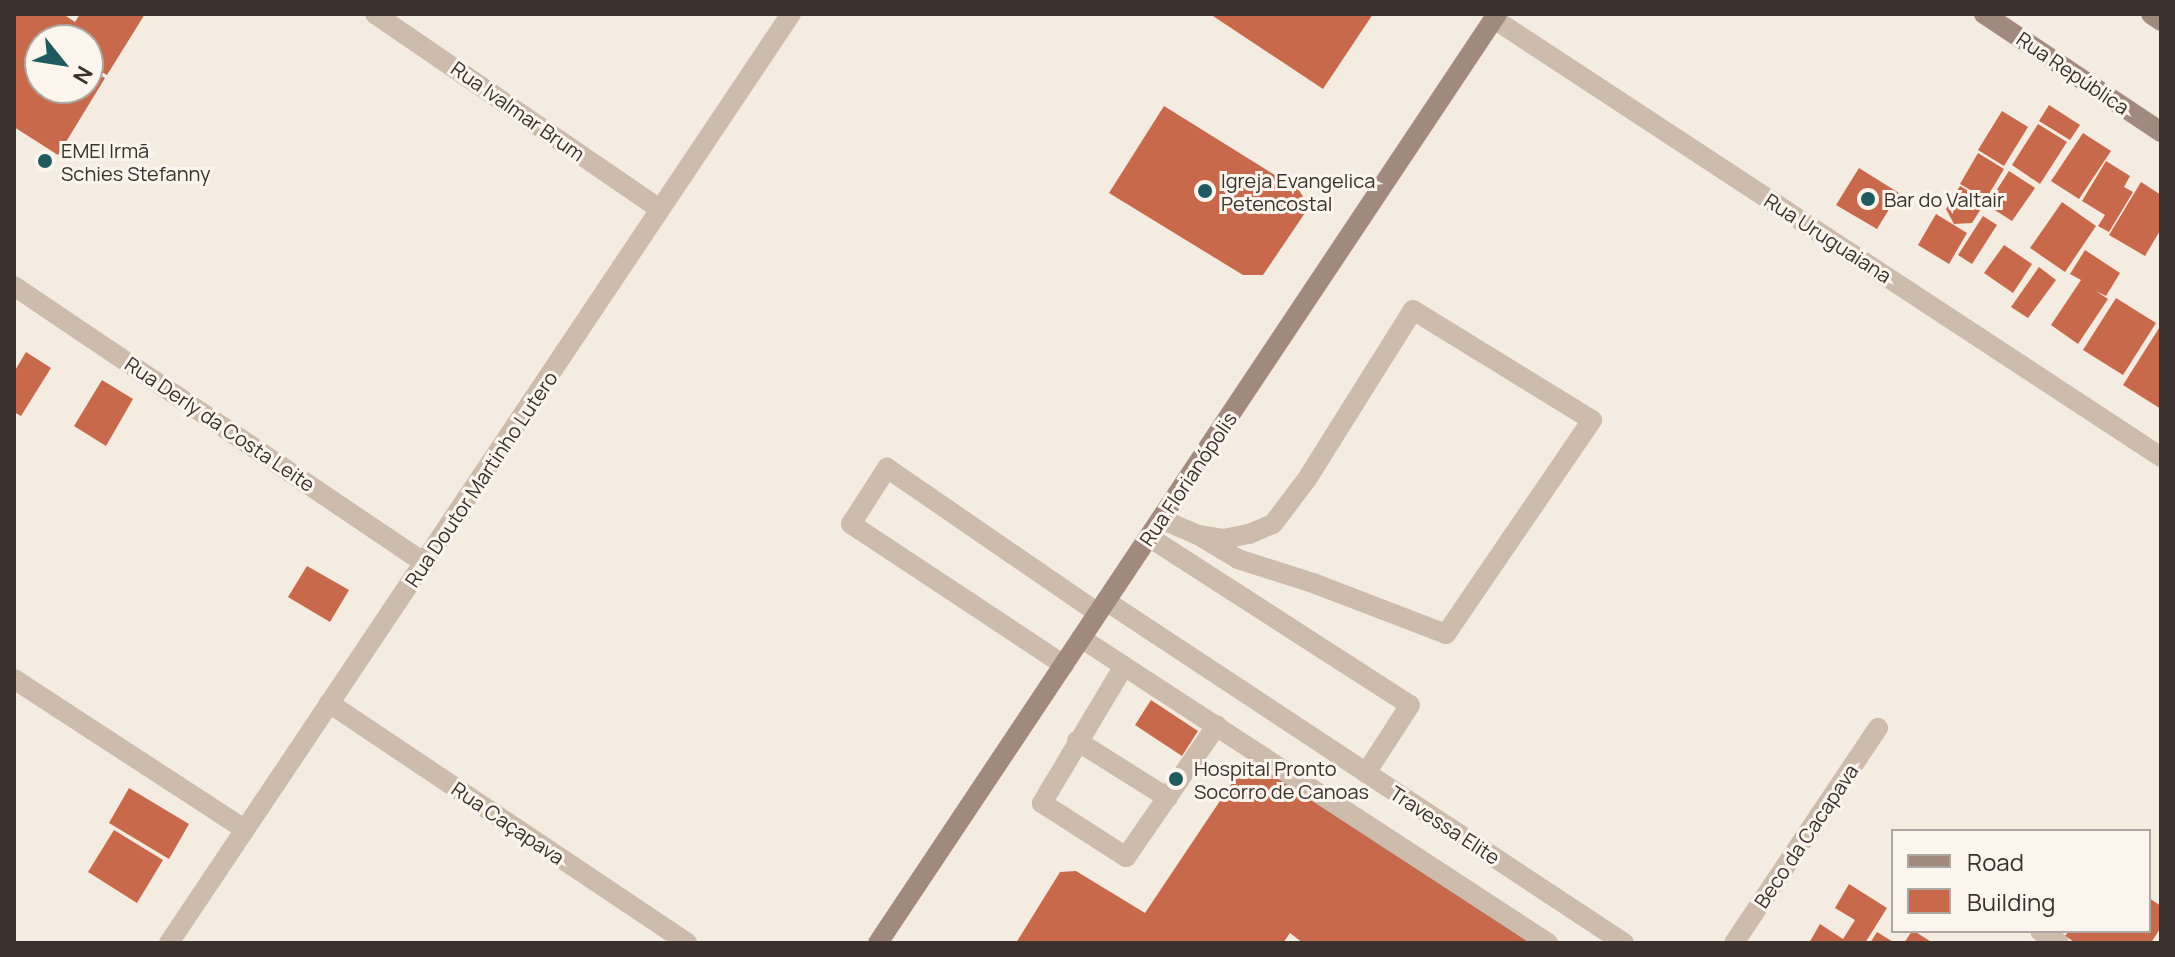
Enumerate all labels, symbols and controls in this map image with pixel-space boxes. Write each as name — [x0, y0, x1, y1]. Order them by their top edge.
north arrow — [24, 24, 104, 104]
street label: Rua República — [2012, 27, 2134, 119]
street label: Rua Ivalmar Brum — [447, 56, 589, 166]
text: N — [66, 61, 100, 89]
place label: EMEI Irmã Schies Stefanny — [61, 138, 211, 185]
marker: EMEI Irmã Schies Stefanny — [36, 152, 54, 170]
place label: Igreja Evangelica Petencostal — [1221, 168, 1375, 215]
marker: Igreja Evangelica Petencostal — [1196, 182, 1214, 200]
place label: Bar do Valtair — [1884, 187, 2004, 211]
street label: Rua Uruguaiana — [1760, 188, 1896, 288]
marker: Bar do Valtair — [1859, 190, 1877, 208]
street label: Rua Derly da Costa Leite — [121, 352, 319, 496]
street label: Rua Doutor Martinho Lutero — [400, 367, 562, 591]
street label: Rua Florianópolis — [1134, 407, 1242, 551]
place label: Hospital Pronto Socorro de Canoas — [1194, 756, 1369, 803]
street label: Beco da Cacapava — [1749, 760, 1863, 912]
marker: Hospital Pronto Socorro de Canoas — [1165, 768, 1187, 790]
street label: Rua Caçapava — [447, 777, 569, 869]
street label: Travessa Elite — [1386, 781, 1504, 869]
legend — [1891, 829, 2151, 933]
text: Road — [1967, 845, 2024, 878]
text: Building — [1967, 885, 2055, 918]

